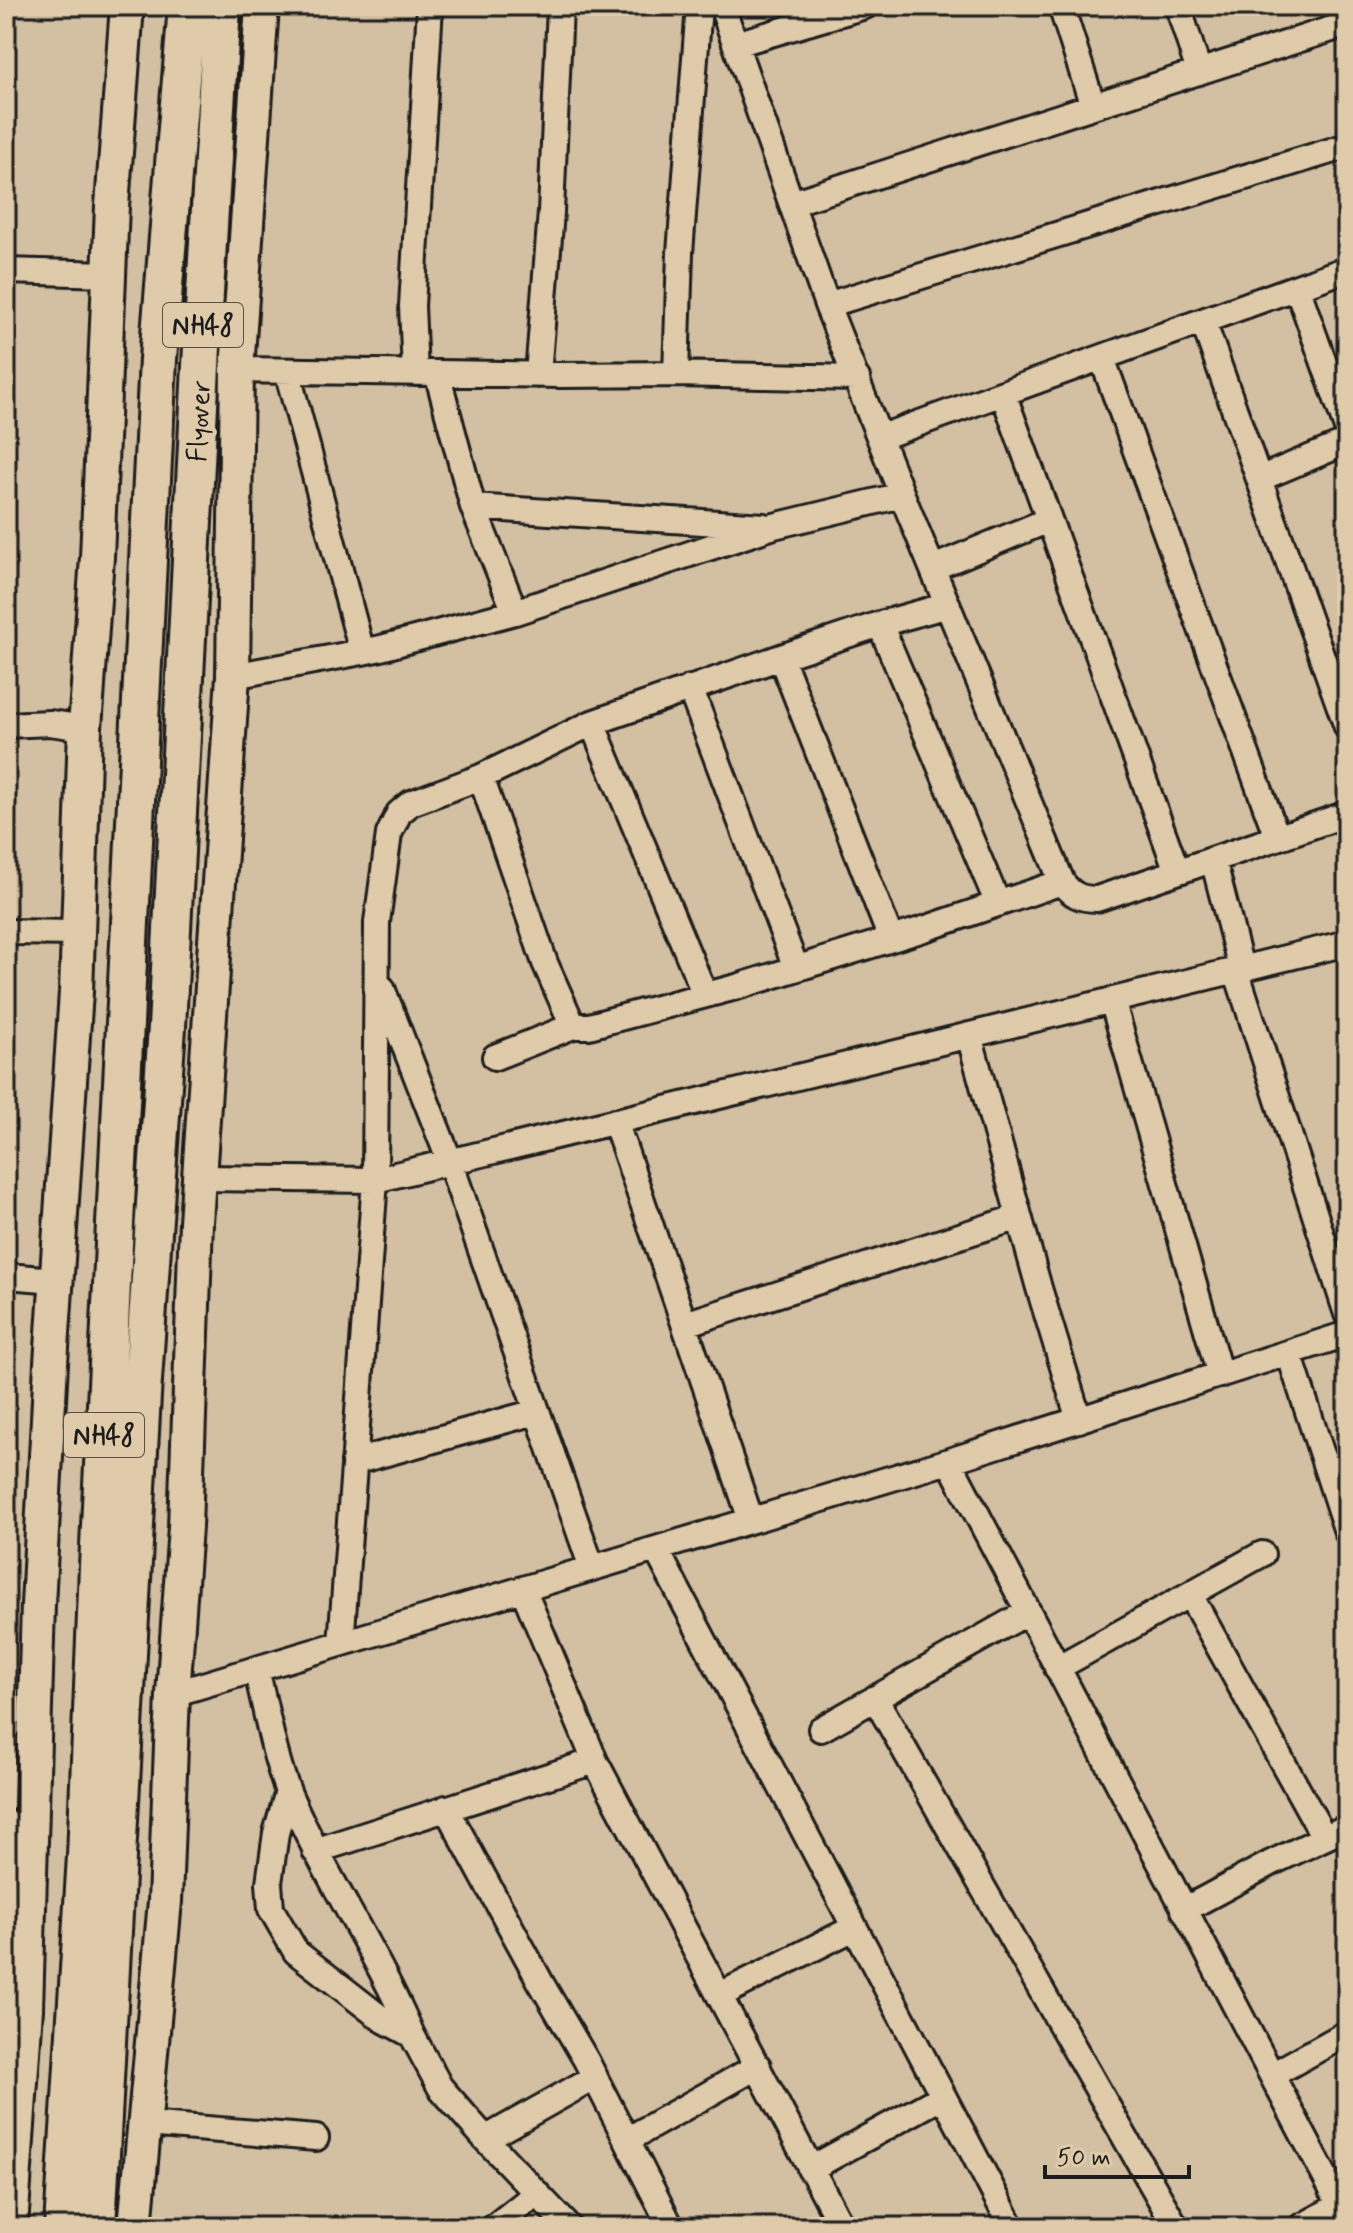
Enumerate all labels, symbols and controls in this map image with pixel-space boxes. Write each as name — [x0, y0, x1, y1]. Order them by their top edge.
road number: NH48 — [163, 303, 243, 347]
street label: Flyover — [180, 379, 221, 463]
road number: NH48 — [64, 1413, 144, 1457]
scale bar — [1045, 2129, 1189, 2179]
text: 50 m — [1057, 2143, 1111, 2174]

